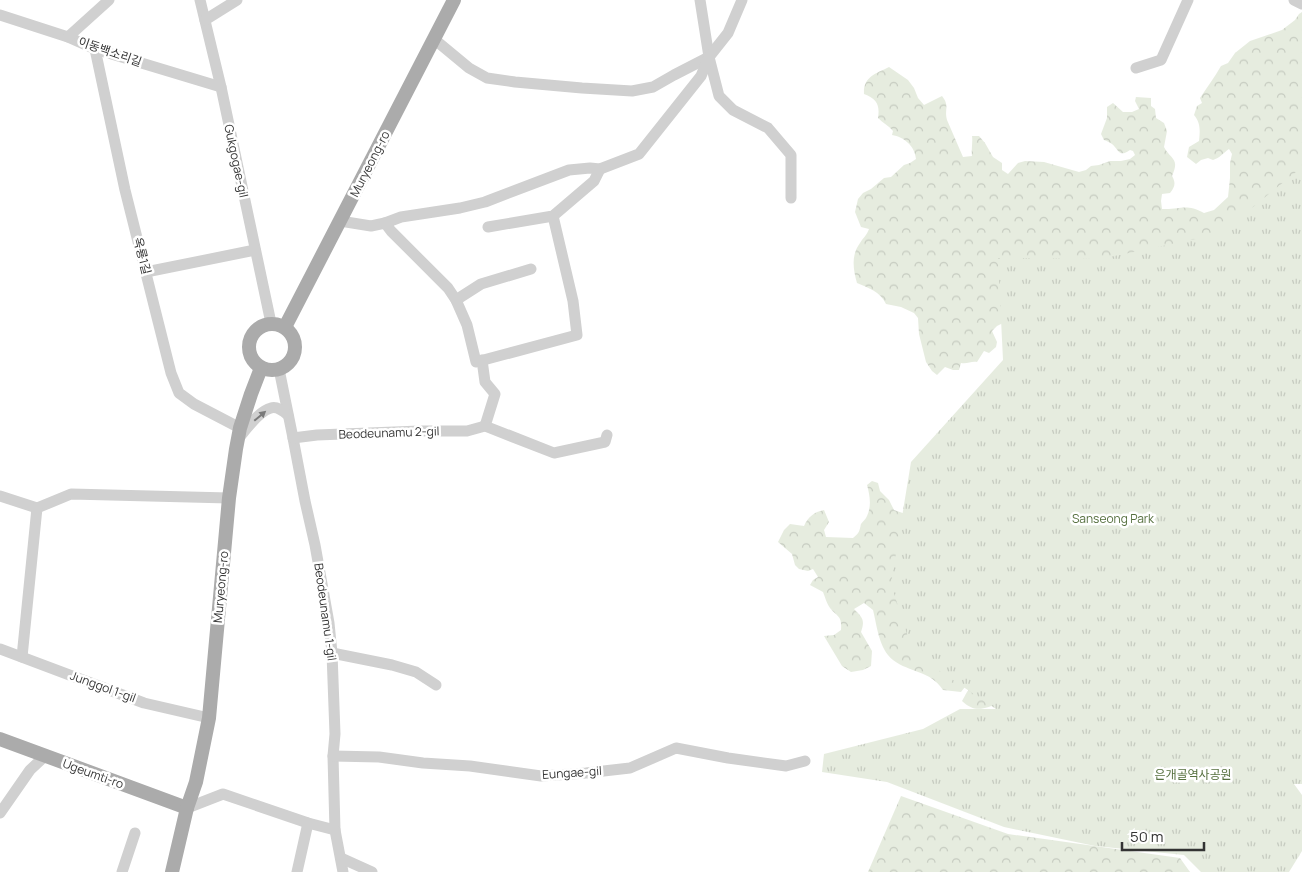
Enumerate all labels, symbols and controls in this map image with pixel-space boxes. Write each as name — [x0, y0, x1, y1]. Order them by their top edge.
street label: 이동백소리길 — [76, 33, 144, 70]
street label: Gukgogae-gil — [220, 123, 253, 199]
street label: Muryeong-ro — [346, 128, 394, 200]
street label: 옥룡1길 — [130, 235, 155, 276]
one-way arrow — [254, 410, 267, 421]
street label: Beodeunamu 2-gil — [338, 422, 440, 443]
park label: Sanseong Park — [1072, 510, 1155, 527]
street label: Muryeong-ro — [209, 550, 232, 624]
street label: Beodeunamu 1-gil — [310, 562, 341, 662]
street label: Junggol 1-gil — [68, 667, 138, 706]
street label: Ugeumti-ro — [60, 755, 126, 792]
street label: Eungae-gil — [542, 762, 602, 783]
park label: 은개골역사공원 — [1154, 766, 1232, 783]
scale bar — [1122, 820, 1204, 852]
text: 50 m — [1130, 826, 1164, 847]

